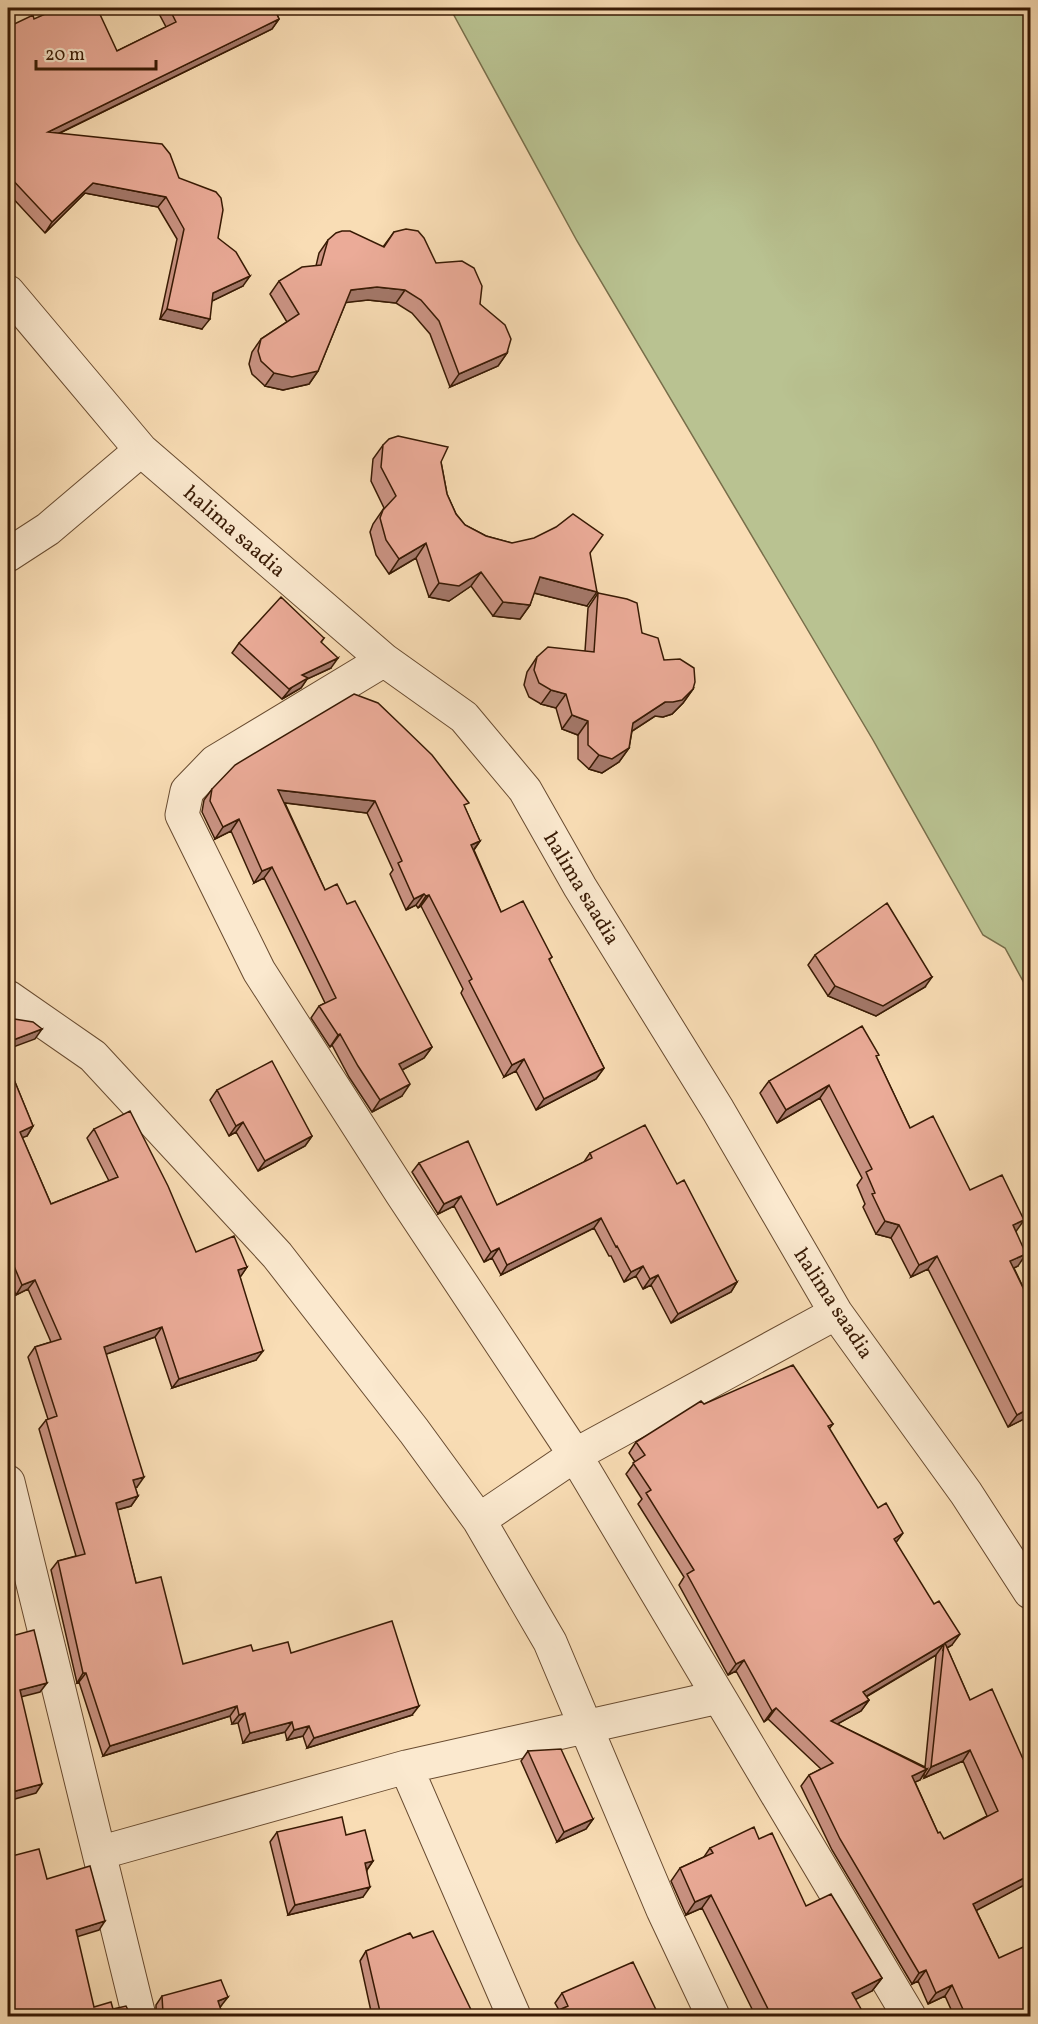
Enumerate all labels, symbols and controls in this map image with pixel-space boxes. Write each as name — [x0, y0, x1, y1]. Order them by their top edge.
scale bar — [36, 33, 156, 71]
text: 20 m — [45, 43, 85, 68]
street label: halima saadia — [176, 479, 292, 585]
street label: halima saadia — [535, 827, 626, 951]
street label: halima saadia — [786, 1243, 880, 1365]

